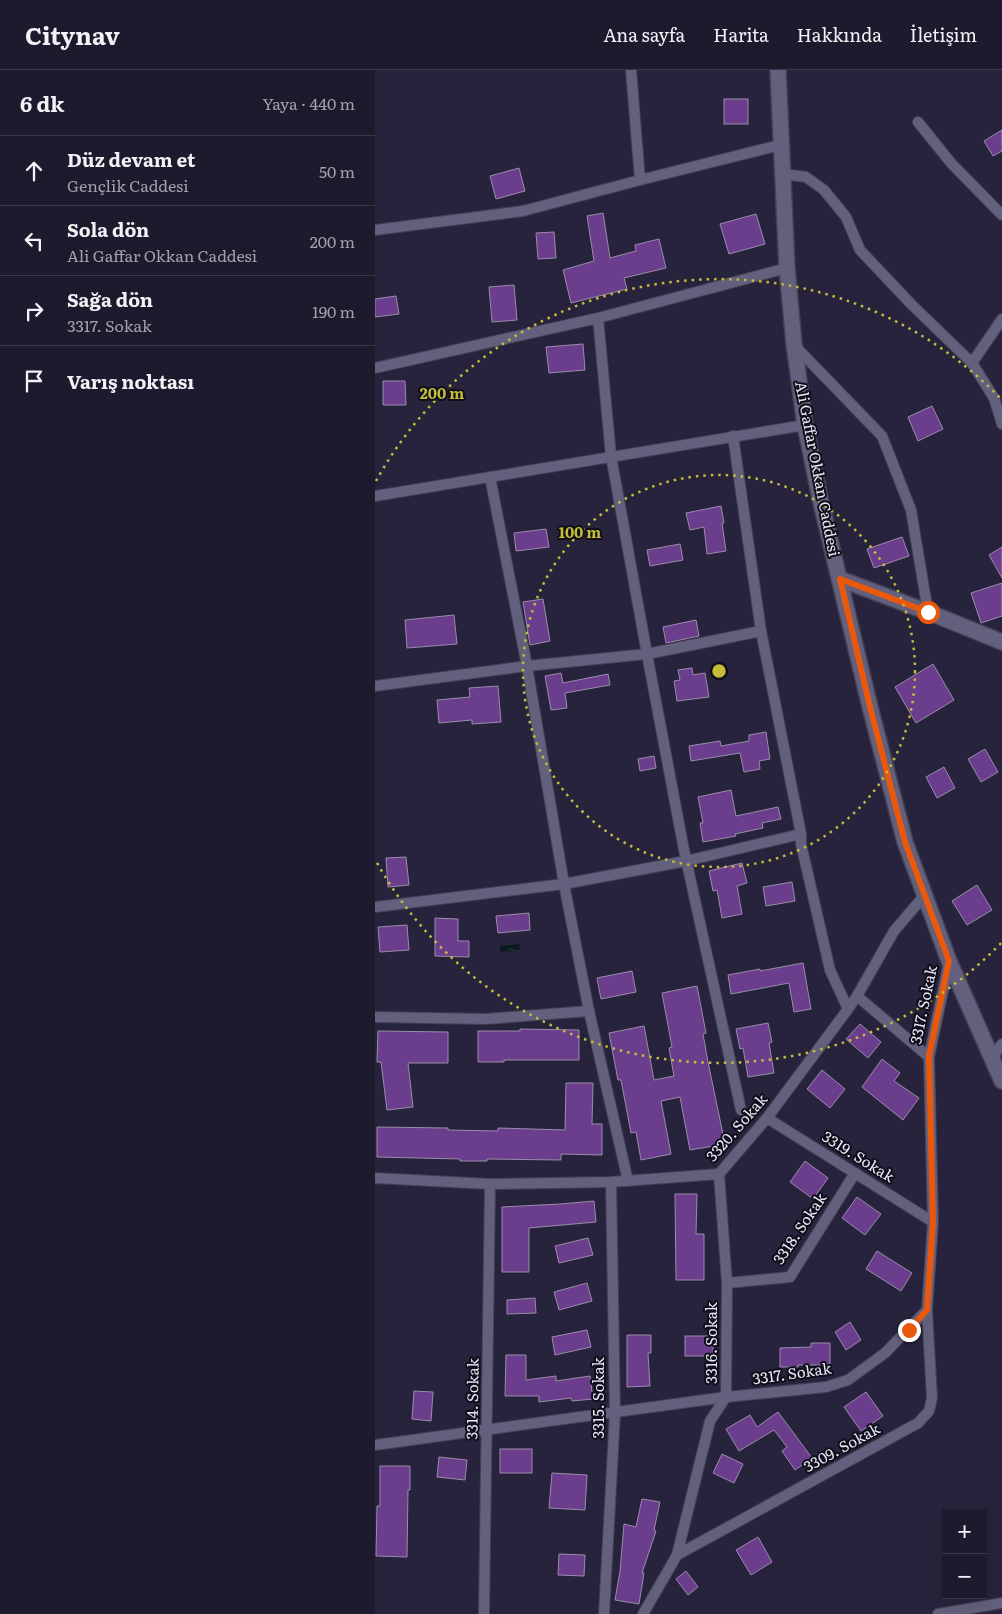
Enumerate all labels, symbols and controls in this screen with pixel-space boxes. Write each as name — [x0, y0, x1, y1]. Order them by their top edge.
text: Citynav — [25, 17, 120, 52]
text: Ana sayfa — [603, 21, 685, 48]
text: Harita — [713, 21, 769, 48]
text: Hakkında — [797, 21, 882, 48]
text: İletişim — [910, 21, 977, 48]
text: 6 dk — [20, 87, 64, 118]
text: Yaya · 440 m — [262, 91, 355, 115]
text: Düz devam et — [67, 145, 195, 173]
icon: ahead — [20, 157, 48, 185]
text: 50 m — [319, 159, 355, 183]
text: Gençlik Caddesi — [67, 173, 189, 197]
text: Sola dön — [67, 215, 149, 243]
icon: left — [20, 227, 48, 255]
text: 200 m — [310, 229, 355, 253]
text: Ali Gaffar Okkan Caddesi — [67, 243, 257, 267]
text: Sağa dön — [67, 285, 153, 313]
icon: right — [20, 297, 48, 325]
text: 190 m — [312, 299, 355, 323]
text: 3317. Sokak — [67, 313, 152, 337]
icon: arrive — [20, 367, 48, 395]
text: Varış noktası — [67, 367, 194, 395]
street label: Ali Gaffar Okkan Caddesi — [790, 379, 847, 558]
text: 200 m — [420, 381, 464, 404]
text: 100 m — [559, 520, 601, 543]
route start — [917, 601, 940, 624]
centre of rings — [710, 662, 728, 680]
street label: 3317. Sokak — [903, 963, 942, 1046]
street label: 3320. Sokak — [700, 1087, 773, 1166]
street label: 3319. Sokak — [818, 1124, 900, 1188]
street label: 3318. Sokak — [766, 1187, 832, 1269]
street label: 3316. Sokak — [699, 1301, 722, 1384]
route end — [898, 1319, 921, 1342]
street label: 3317. Sokak — [751, 1355, 834, 1389]
street label: 3315. Sokak — [586, 1356, 609, 1439]
street label: 3314. Sokak — [459, 1357, 484, 1440]
street label: 3309. Sokak — [799, 1416, 884, 1477]
map controls — [942, 1509, 987, 1599]
button: + — [942, 1509, 987, 1554]
button: − — [942, 1554, 987, 1599]

